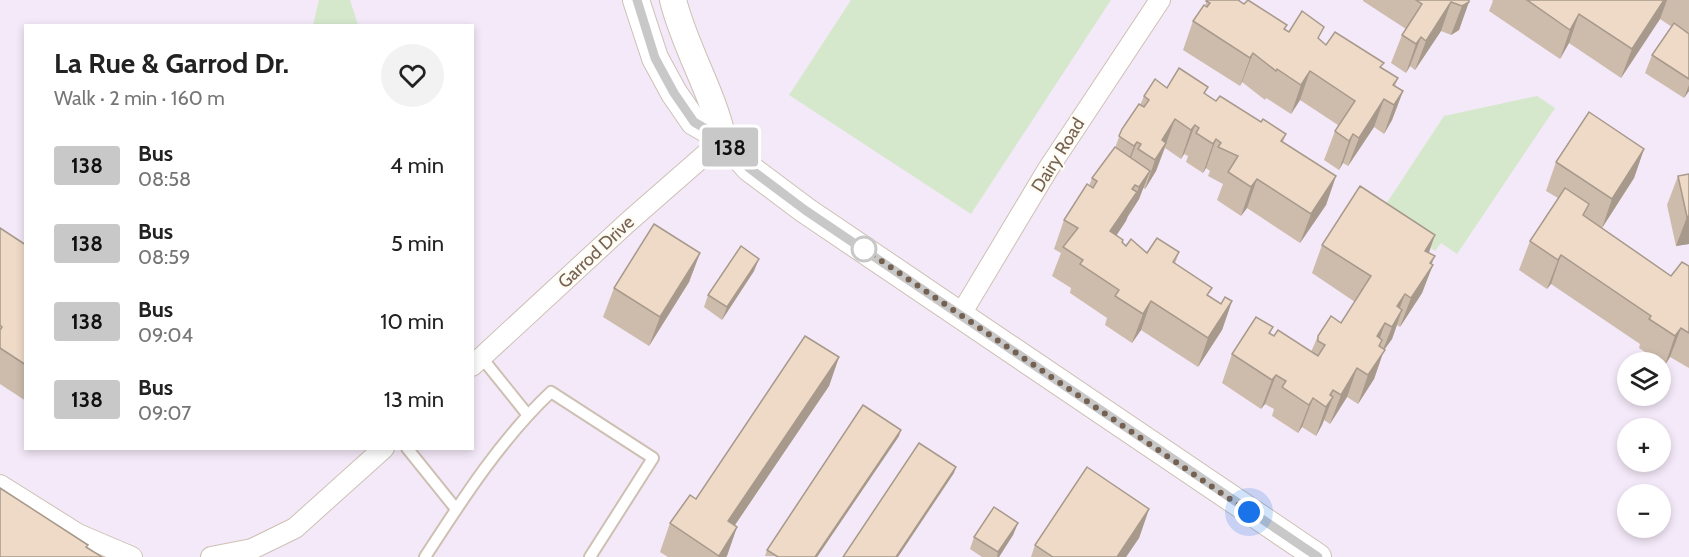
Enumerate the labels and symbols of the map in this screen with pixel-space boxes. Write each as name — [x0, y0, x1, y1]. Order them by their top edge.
street label: Dairy Road — [1027, 114, 1089, 196]
line badge: 138 — [696, 128, 765, 166]
street label: Garrod Drive — [553, 211, 639, 293]
unlabelled marker — [851, 236, 877, 262]
your location — [1234, 497, 1264, 527]

